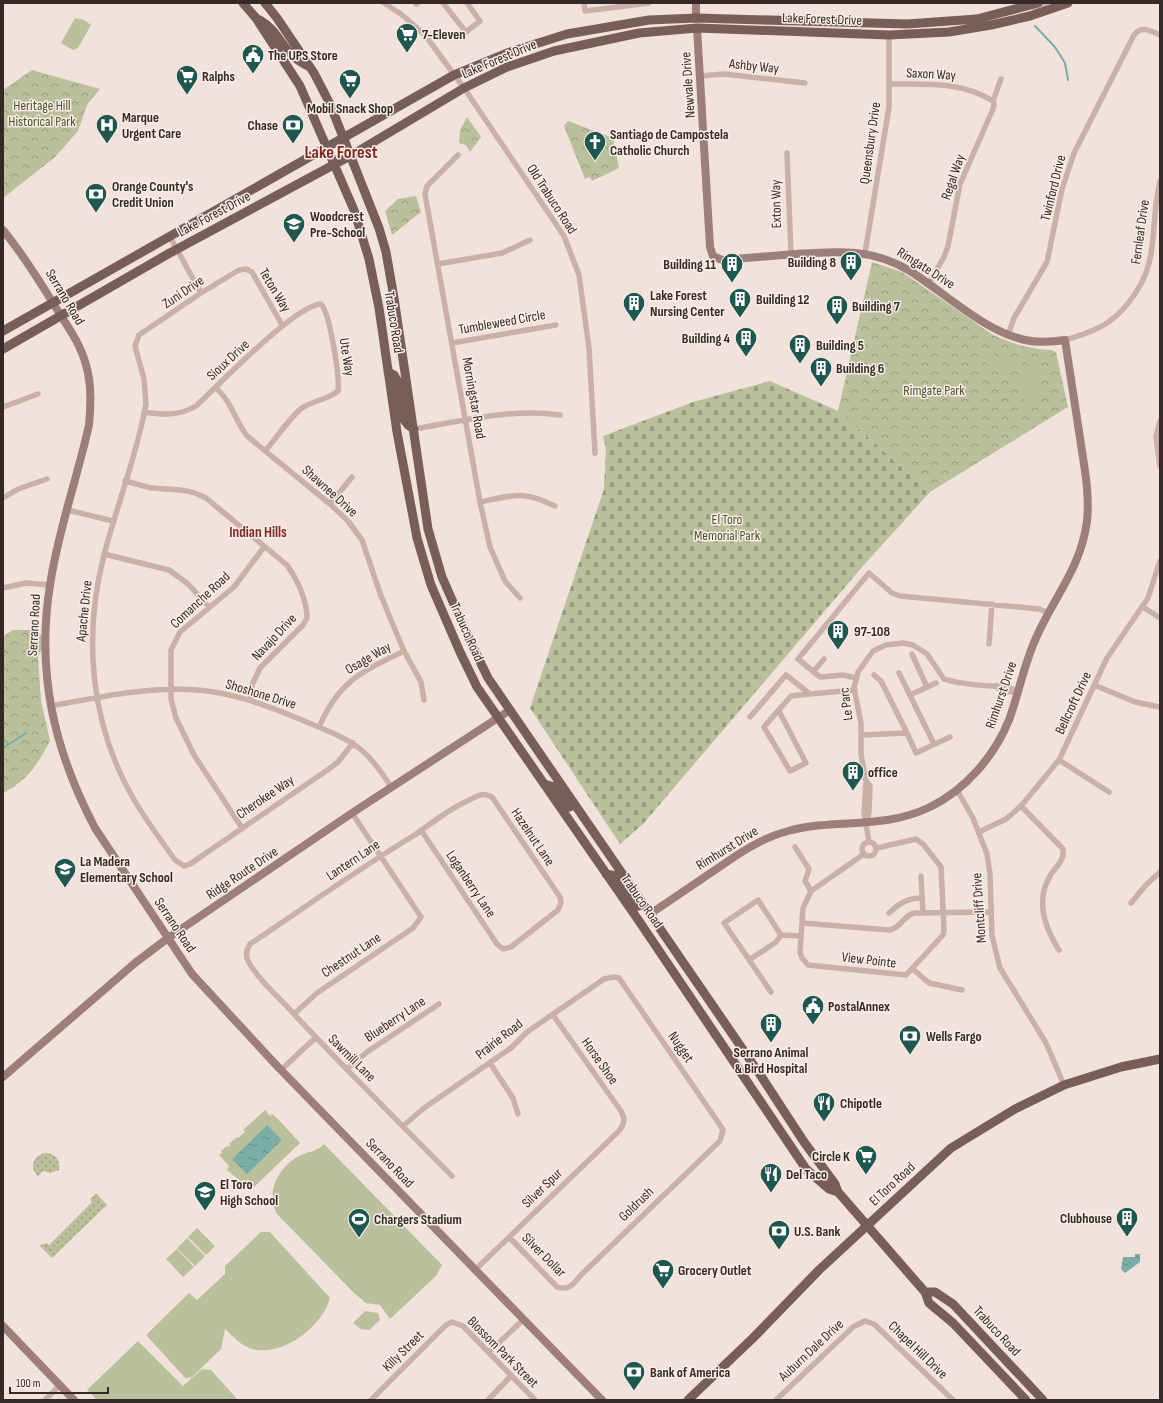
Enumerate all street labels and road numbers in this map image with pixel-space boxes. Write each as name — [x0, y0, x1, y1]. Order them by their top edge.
street label: Lake Forest Drive — [782, 9, 862, 29]
street label: Lake Forest Drive — [459, 36, 539, 82]
street label: Newvale Drive — [677, 51, 699, 119]
street label: Ashby Way — [727, 55, 780, 77]
street label: Saxon Way — [906, 64, 957, 84]
street label: Queensbury Drive — [856, 101, 884, 185]
street label: Regal Way — [937, 151, 969, 202]
street label: Twinford Drive — [1037, 153, 1069, 223]
street label: Old Trabuco Road — [523, 161, 581, 237]
street label: Exton Way — [767, 179, 785, 228]
street label: Lake Forest Drive — [175, 188, 253, 240]
street label: Fernleaf Drive — [1127, 199, 1153, 265]
street label: Rimgate Drive — [894, 243, 958, 293]
street label: Teton Way — [255, 265, 295, 315]
street label: Serrano Road — [42, 266, 88, 328]
street label: Zuni Drive — [159, 272, 207, 312]
street label: Trabuco Road — [381, 290, 407, 354]
street label: Tumbleweed Circle — [457, 306, 547, 338]
street label: Sioux Drive — [203, 336, 253, 384]
street label: Ute Way — [336, 337, 358, 378]
street label: Morningstar Road — [458, 356, 490, 440]
street label: Shawnee Drive — [299, 462, 361, 520]
street label: Comanche Road — [167, 568, 234, 632]
street label: Apache Drive — [72, 580, 96, 643]
street label: Serrano Road — [24, 593, 44, 656]
street label: Trabuco Road — [447, 600, 488, 664]
street label: Navajo Drive — [248, 610, 300, 664]
street label: Osage Way — [342, 638, 394, 678]
street label: Rimhurst Drive — [982, 659, 1020, 731]
street label: Bellcroft Drive — [1051, 669, 1095, 737]
street label: Shoshone Drive — [224, 675, 298, 713]
street label: Le Parc — [836, 686, 856, 722]
street label: Cherokee Way — [233, 771, 298, 823]
street label: Hazelnut Lane — [507, 805, 559, 869]
street label: Rimhurst Drive — [693, 822, 761, 874]
street label: Lantern Lane — [323, 836, 383, 884]
street label: Ridge Route Drive — [203, 843, 281, 903]
street label: Loganberry Lane — [442, 847, 500, 921]
street label: Trabuco Road — [617, 871, 667, 932]
street label: Montcliff Drive — [968, 872, 990, 944]
street label: Serrano Road — [151, 894, 200, 956]
street label: Chestnut Lane — [318, 929, 384, 981]
street label: View Pointe — [841, 948, 897, 972]
street label: Blueberry Lane — [361, 992, 429, 1046]
street label: Prairie Road — [472, 1015, 526, 1063]
street label: Nugget — [664, 1028, 698, 1066]
street label: Sawmill Lane — [325, 1031, 379, 1085]
street label: Horse Shoe — [578, 1034, 622, 1088]
street label: Serrano Road — [362, 1135, 418, 1191]
street label: El Toro Road — [866, 1158, 919, 1209]
street label: Silver Spur — [518, 1165, 566, 1211]
street label: Goldrush — [615, 1183, 657, 1225]
street label: Silver Dollar — [518, 1229, 570, 1281]
street label: Trabuco Road — [970, 1302, 1025, 1360]
street label: Blossom Park Street — [464, 1313, 542, 1391]
street label: Auburn Dale Drive — [774, 1316, 847, 1385]
street label: Chapel Hill Drive — [885, 1317, 951, 1383]
street label: Killy Street — [379, 1327, 427, 1375]

